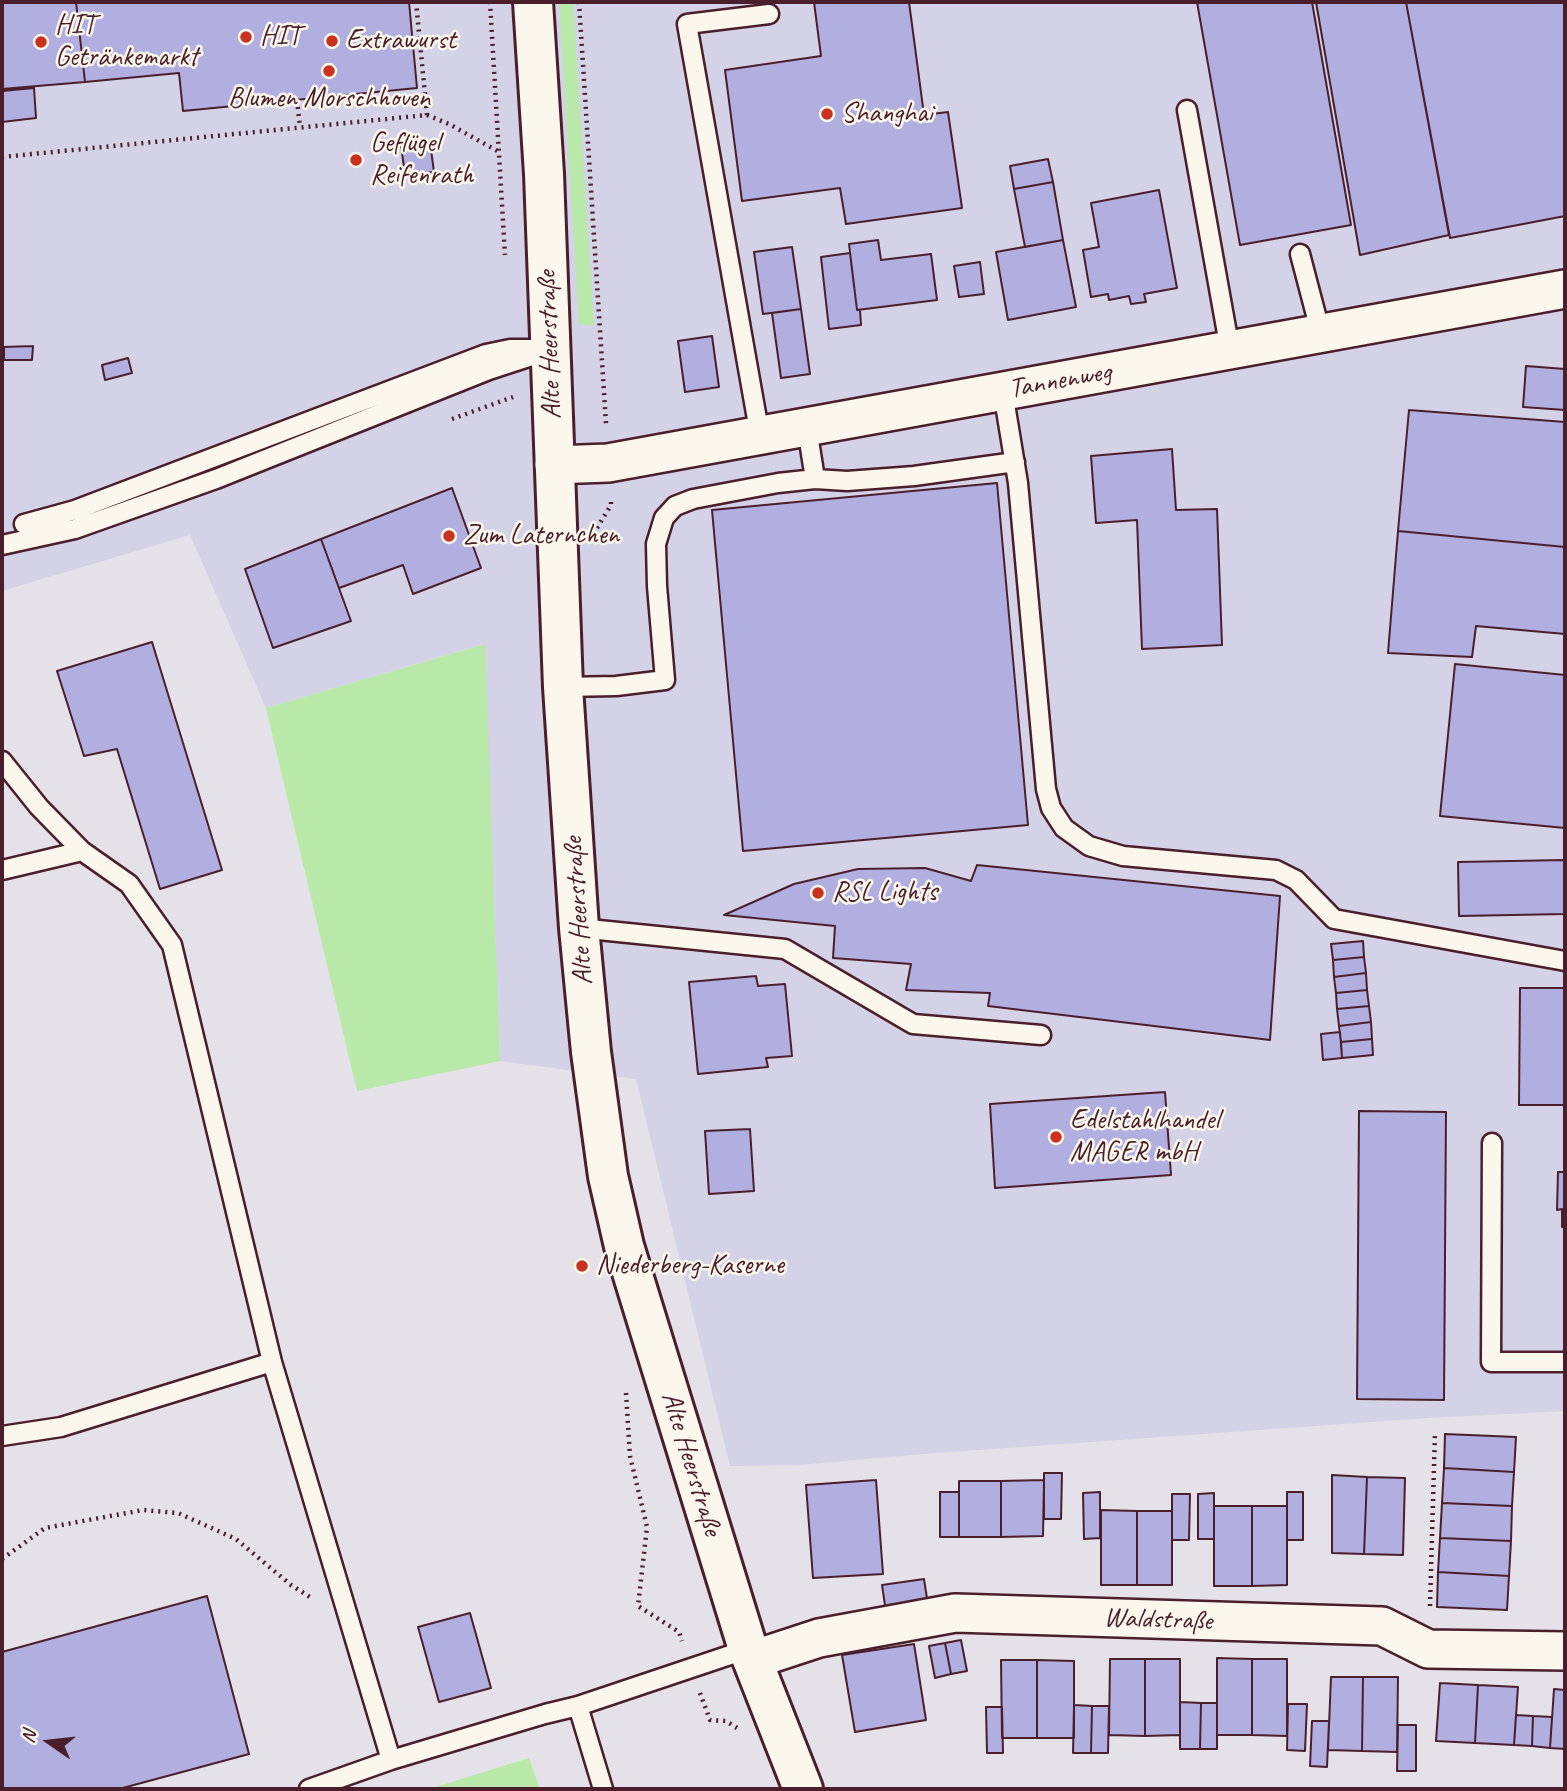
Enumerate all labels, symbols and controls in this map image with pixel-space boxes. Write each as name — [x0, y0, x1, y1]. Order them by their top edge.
place label: HIT Getränkemarkt — [55, 9, 198, 75]
place label: HIT — [260, 20, 300, 54]
place label: Extrawurst — [346, 24, 456, 58]
marker: HIT — [238, 29, 254, 45]
marker: Extrawurst — [324, 33, 340, 49]
marker: HIT Getränkemarkt — [33, 34, 49, 50]
marker: Blumen Morschhoven — [321, 63, 337, 79]
place label: Blumen Morschhoven — [228, 82, 430, 116]
place label: Shanghai — [841, 97, 932, 131]
marker: Shanghai — [819, 106, 835, 122]
place label: Geflügel Reifenrath — [370, 127, 473, 193]
marker: Geflügel Reifenrath — [348, 152, 364, 168]
street label: Alte Heerstraße — [531, 270, 569, 420]
street label: Tannenweg — [1006, 356, 1114, 406]
place label: Zum Laternchen — [463, 519, 619, 553]
marker: Zum Laternchen — [441, 528, 457, 544]
street label: Alte Heerstraße — [557, 836, 601, 986]
place label: RSL Lights — [832, 876, 937, 910]
marker: RSL Lights — [810, 885, 826, 901]
place label: Edelstahlhandel MAGER mbH — [1070, 1104, 1219, 1170]
marker: Edelstahlhandel MAGER mbH — [1048, 1129, 1064, 1145]
place label: Niederberg-Kaserne — [596, 1249, 784, 1283]
marker: Niederberg-Kaserne — [574, 1258, 590, 1274]
street label: Alte Heerstraße — [653, 1388, 729, 1540]
street label: Waldstraße — [1103, 1601, 1213, 1639]
north arrow — [14, 1707, 84, 1777]
text: N — [16, 1728, 42, 1746]

